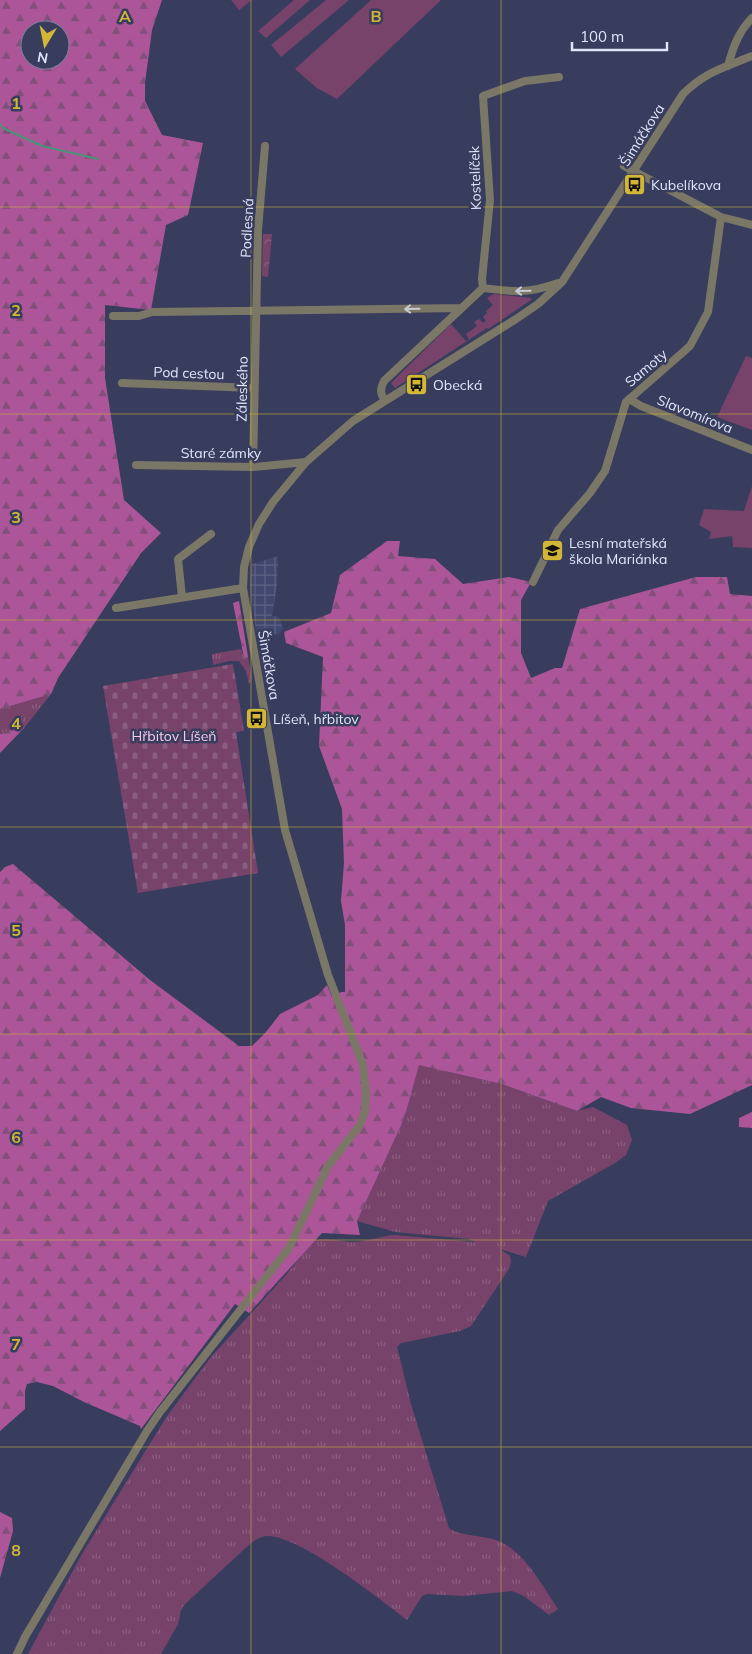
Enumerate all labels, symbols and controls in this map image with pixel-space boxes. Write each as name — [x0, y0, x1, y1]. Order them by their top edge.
text: A — [119, 6, 131, 26]
text: B — [370, 6, 382, 26]
north arrow — [20, 20, 70, 70]
scale bar — [572, 20, 667, 52]
text: 100 m — [580, 27, 624, 46]
text: N — [36, 48, 50, 68]
text: 1 — [11, 93, 21, 113]
street label: Šimáčkova — [616, 100, 668, 170]
street label: Kostelíček — [465, 145, 485, 210]
bus stop icon: Kubelíkova — [623, 173, 647, 197]
place label: Kubelíkova — [651, 176, 721, 194]
street label: Podlesná — [236, 198, 258, 258]
one-way arrow — [516, 287, 532, 296]
text: 2 — [11, 300, 21, 320]
one-way arrow — [404, 304, 420, 314]
street label: Samoty — [621, 345, 671, 391]
street label: Záleského — [232, 356, 252, 422]
street label: Pod cestou — [153, 363, 225, 383]
bus stop icon: Obecká — [405, 373, 429, 397]
place label: Obecká — [433, 376, 482, 394]
street label: Slavomírova — [655, 391, 735, 437]
street label: Staré zámky — [181, 444, 262, 462]
text: 3 — [11, 507, 21, 527]
place label: Lesní mateřská škola Mariánka — [569, 534, 667, 568]
school or university icon: Lesní mateřská škola Mariánka — [541, 539, 565, 563]
street label: Šimáčkova — [254, 629, 284, 701]
bus stop icon: Líšeň, hřbitov — [245, 707, 269, 731]
place label: Líšeň, hřbitov — [273, 710, 359, 728]
text: 4 — [11, 713, 21, 733]
park label: Hřbitov Líšeň — [131, 727, 217, 745]
text: 5 — [11, 920, 21, 940]
text: 6 — [11, 1127, 21, 1147]
text: 7 — [11, 1334, 21, 1354]
text: 8 — [11, 1540, 21, 1560]

